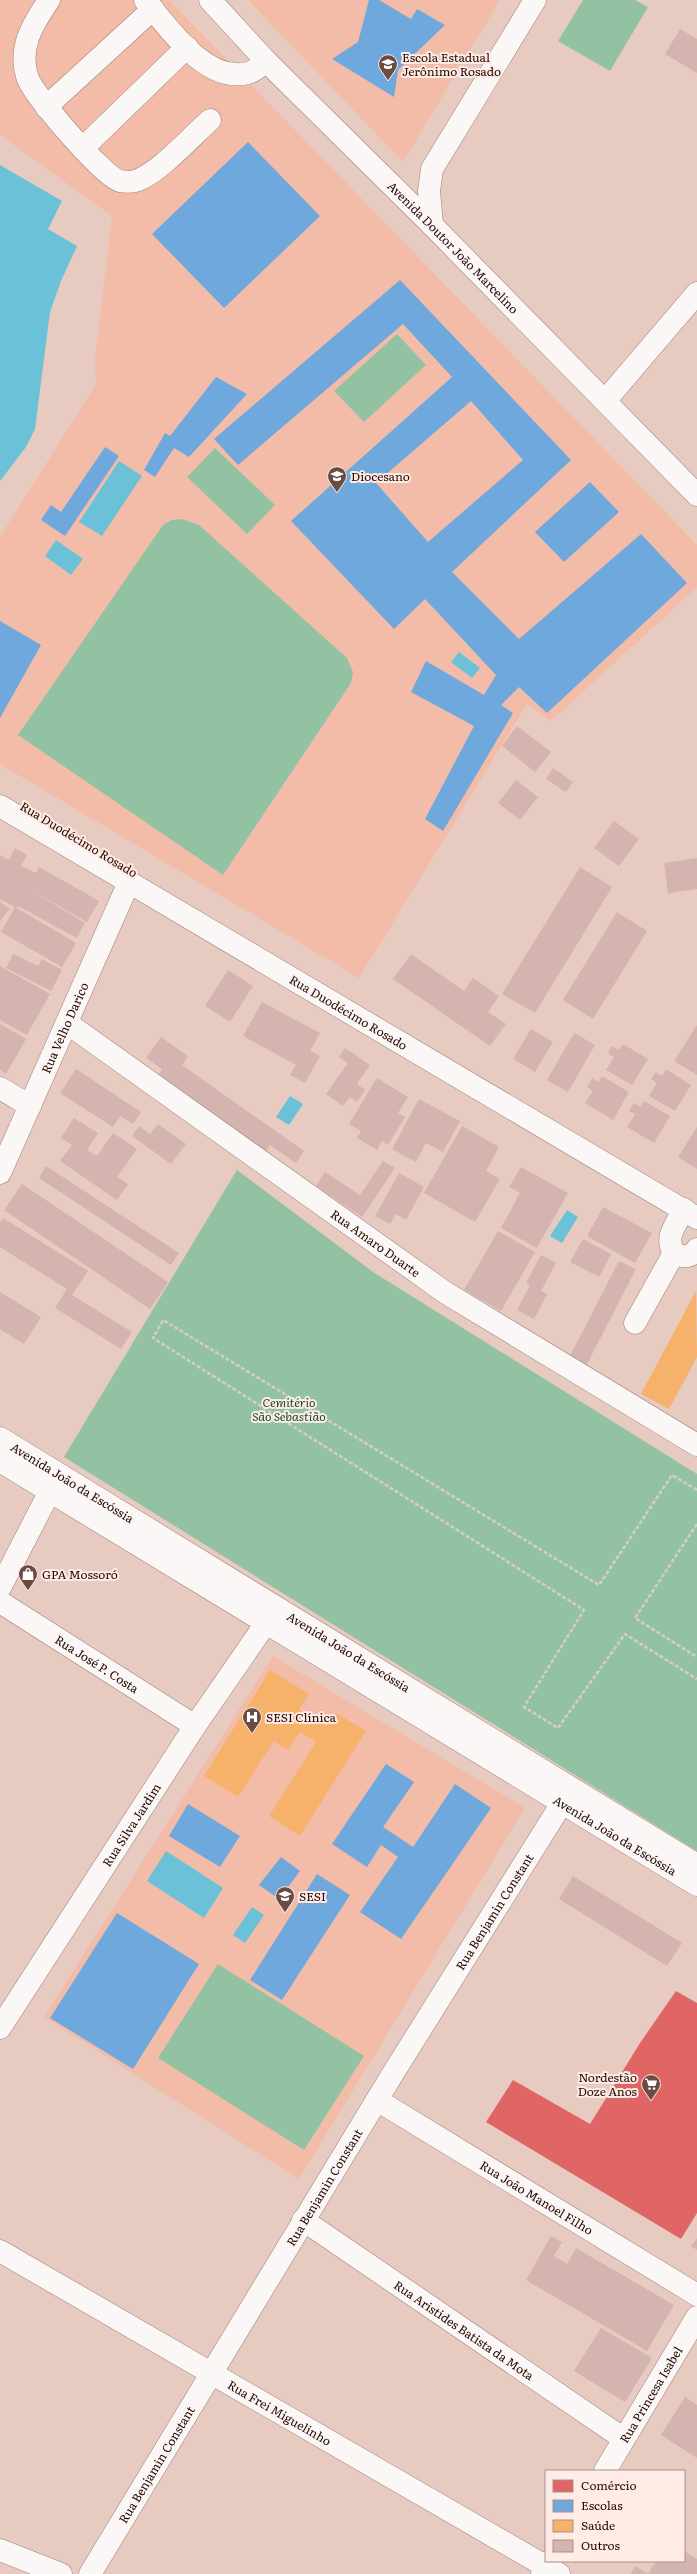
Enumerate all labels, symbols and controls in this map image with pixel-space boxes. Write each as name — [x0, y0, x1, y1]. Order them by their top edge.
place label: Escola Estadual Jerônimo Rosado — [402, 48, 501, 80]
school or university icon: Escola Estadual Jerônimo Rosado — [377, 53, 399, 81]
street label: Avenida Doutor João Marcelino — [384, 177, 523, 318]
school or university icon: Diocesano — [326, 465, 348, 493]
place label: Diocesano — [351, 467, 410, 485]
street label: Rua Duodécimo Rosado — [17, 797, 141, 881]
street label: Rua Duodécimo Rosado — [286, 970, 411, 1054]
street label: Rua Velho Darico — [36, 979, 93, 1076]
street label: Rua Amaro Duarte — [327, 1205, 424, 1281]
park label: Cemitério São Sebastião — [252, 1393, 326, 1425]
street label: Avenida João da Escóssia — [7, 1438, 138, 1527]
shop icon: GPA Mossoró — [17, 1563, 39, 1591]
place label: GPA Mossoró — [42, 1565, 118, 1583]
street label: Avenida João da Escóssia — [284, 1607, 414, 1697]
street label: Rua José P. Costa — [52, 1630, 143, 1697]
hospital icon: SESI Clínica — [241, 1706, 263, 1734]
place label: SESI Clínica — [266, 1708, 337, 1726]
street label: Rua Silva Jardim — [98, 1779, 165, 1870]
street label: Avenida João da Escóssia — [550, 1791, 681, 1880]
street label: Rua Benjamin Constant — [451, 1850, 537, 1973]
school or university icon: SESI — [274, 1885, 296, 1913]
place label: SESI — [299, 1887, 326, 1905]
place label: Nordestão Doze Anos — [578, 2068, 638, 2100]
supermarket icon: Nordestão Doze Anos — [640, 2073, 662, 2101]
street label: Rua Benjamin Constant — [282, 2125, 367, 2249]
street label: Rua João Manoel Filho — [477, 2156, 597, 2239]
street label: Rua Aristides Batista da Mota — [390, 2276, 538, 2384]
street label: Rua Princesa Isabel — [615, 2343, 686, 2446]
street label: Rua Frei Miguelinho — [224, 2375, 335, 2450]
street label: Rua Benjamin Constant — [114, 2402, 199, 2527]
legend — [545, 2470, 685, 2562]
text: Comércio — [581, 2476, 637, 2494]
text: Escolas — [581, 2496, 623, 2514]
text: Saúde — [581, 2516, 615, 2534]
text: Outros — [581, 2536, 620, 2554]

